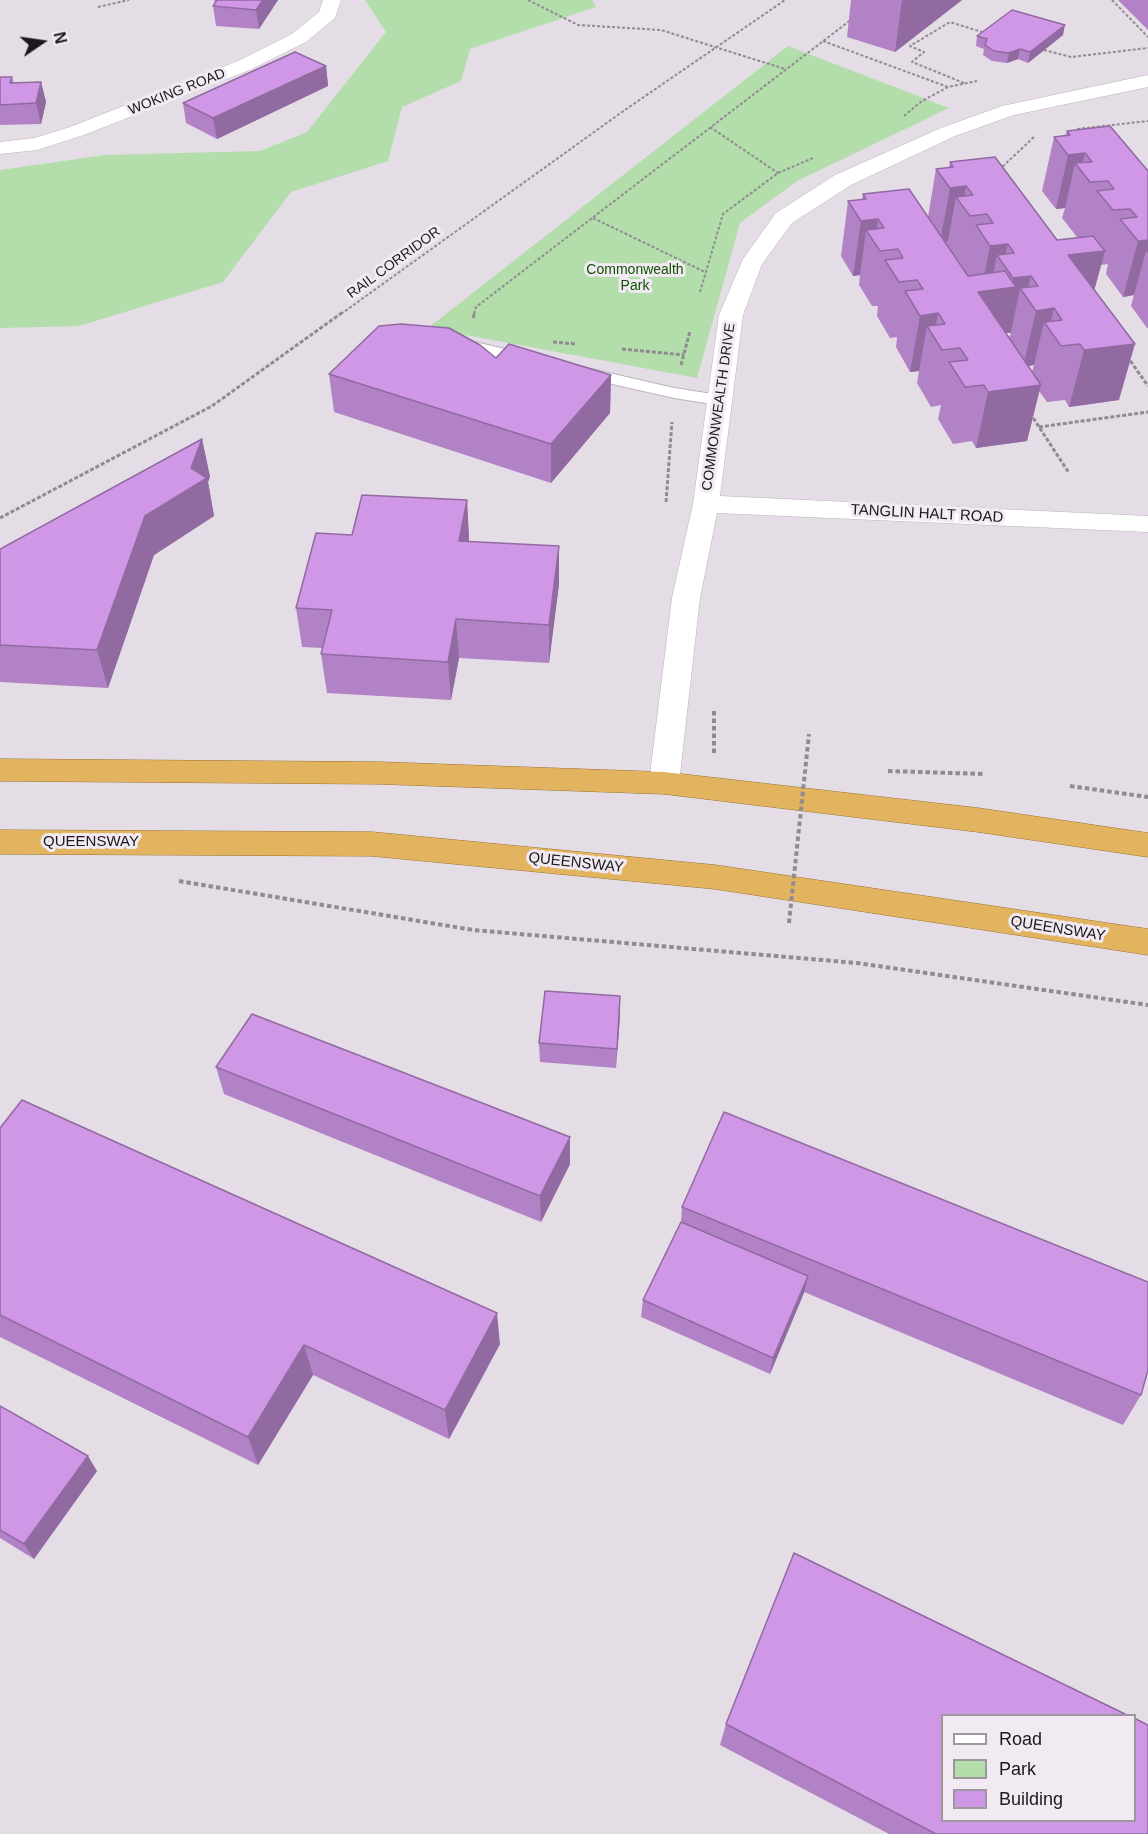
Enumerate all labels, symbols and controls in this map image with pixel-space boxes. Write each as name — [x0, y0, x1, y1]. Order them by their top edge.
north arrow — [12, 12, 72, 72]
text: N — [50, 30, 70, 45]
street label: WOKING ROAD — [126, 65, 228, 119]
street label: RAIL CORRIDOR — [344, 224, 444, 302]
park label: Commonwealth Park — [586, 262, 684, 294]
street label: COMMONWEALTH DRIVE — [699, 322, 739, 492]
street label: TANGLIN HALT ROAD — [850, 501, 1004, 527]
street label: QUEENSWAY — [43, 833, 139, 851]
street label: QUEENSWAY — [527, 849, 625, 877]
street label: QUEENSWAY — [1009, 913, 1107, 945]
legend — [941, 1714, 1136, 1822]
text: Road — [999, 1729, 1042, 1749]
text: Park — [999, 1759, 1036, 1779]
text: Building — [999, 1789, 1063, 1809]

